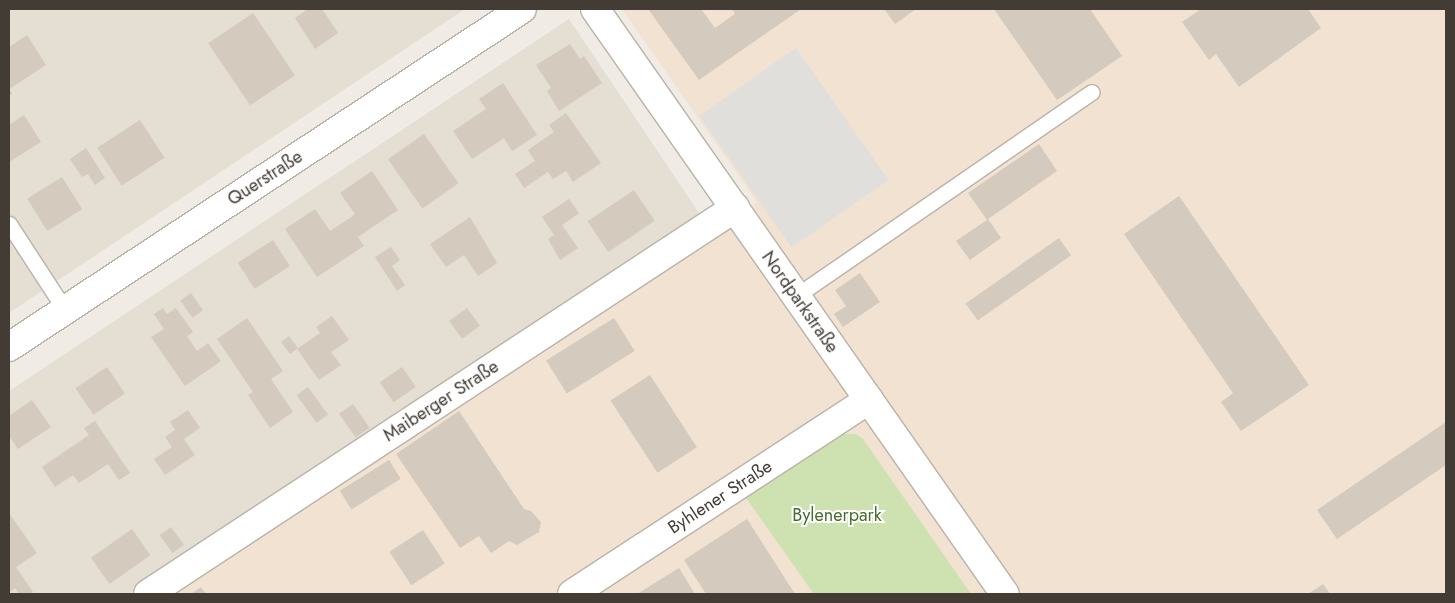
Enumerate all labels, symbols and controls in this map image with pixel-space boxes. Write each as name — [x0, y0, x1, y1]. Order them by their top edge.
street label: Querstraße — [223, 146, 307, 210]
street label: Nordparkstraße — [757, 247, 843, 357]
street label: Maiberger Straße — [379, 356, 503, 446]
street label: Byhlener Straße — [664, 455, 776, 539]
park label: Bylenerpark — [792, 504, 882, 526]

